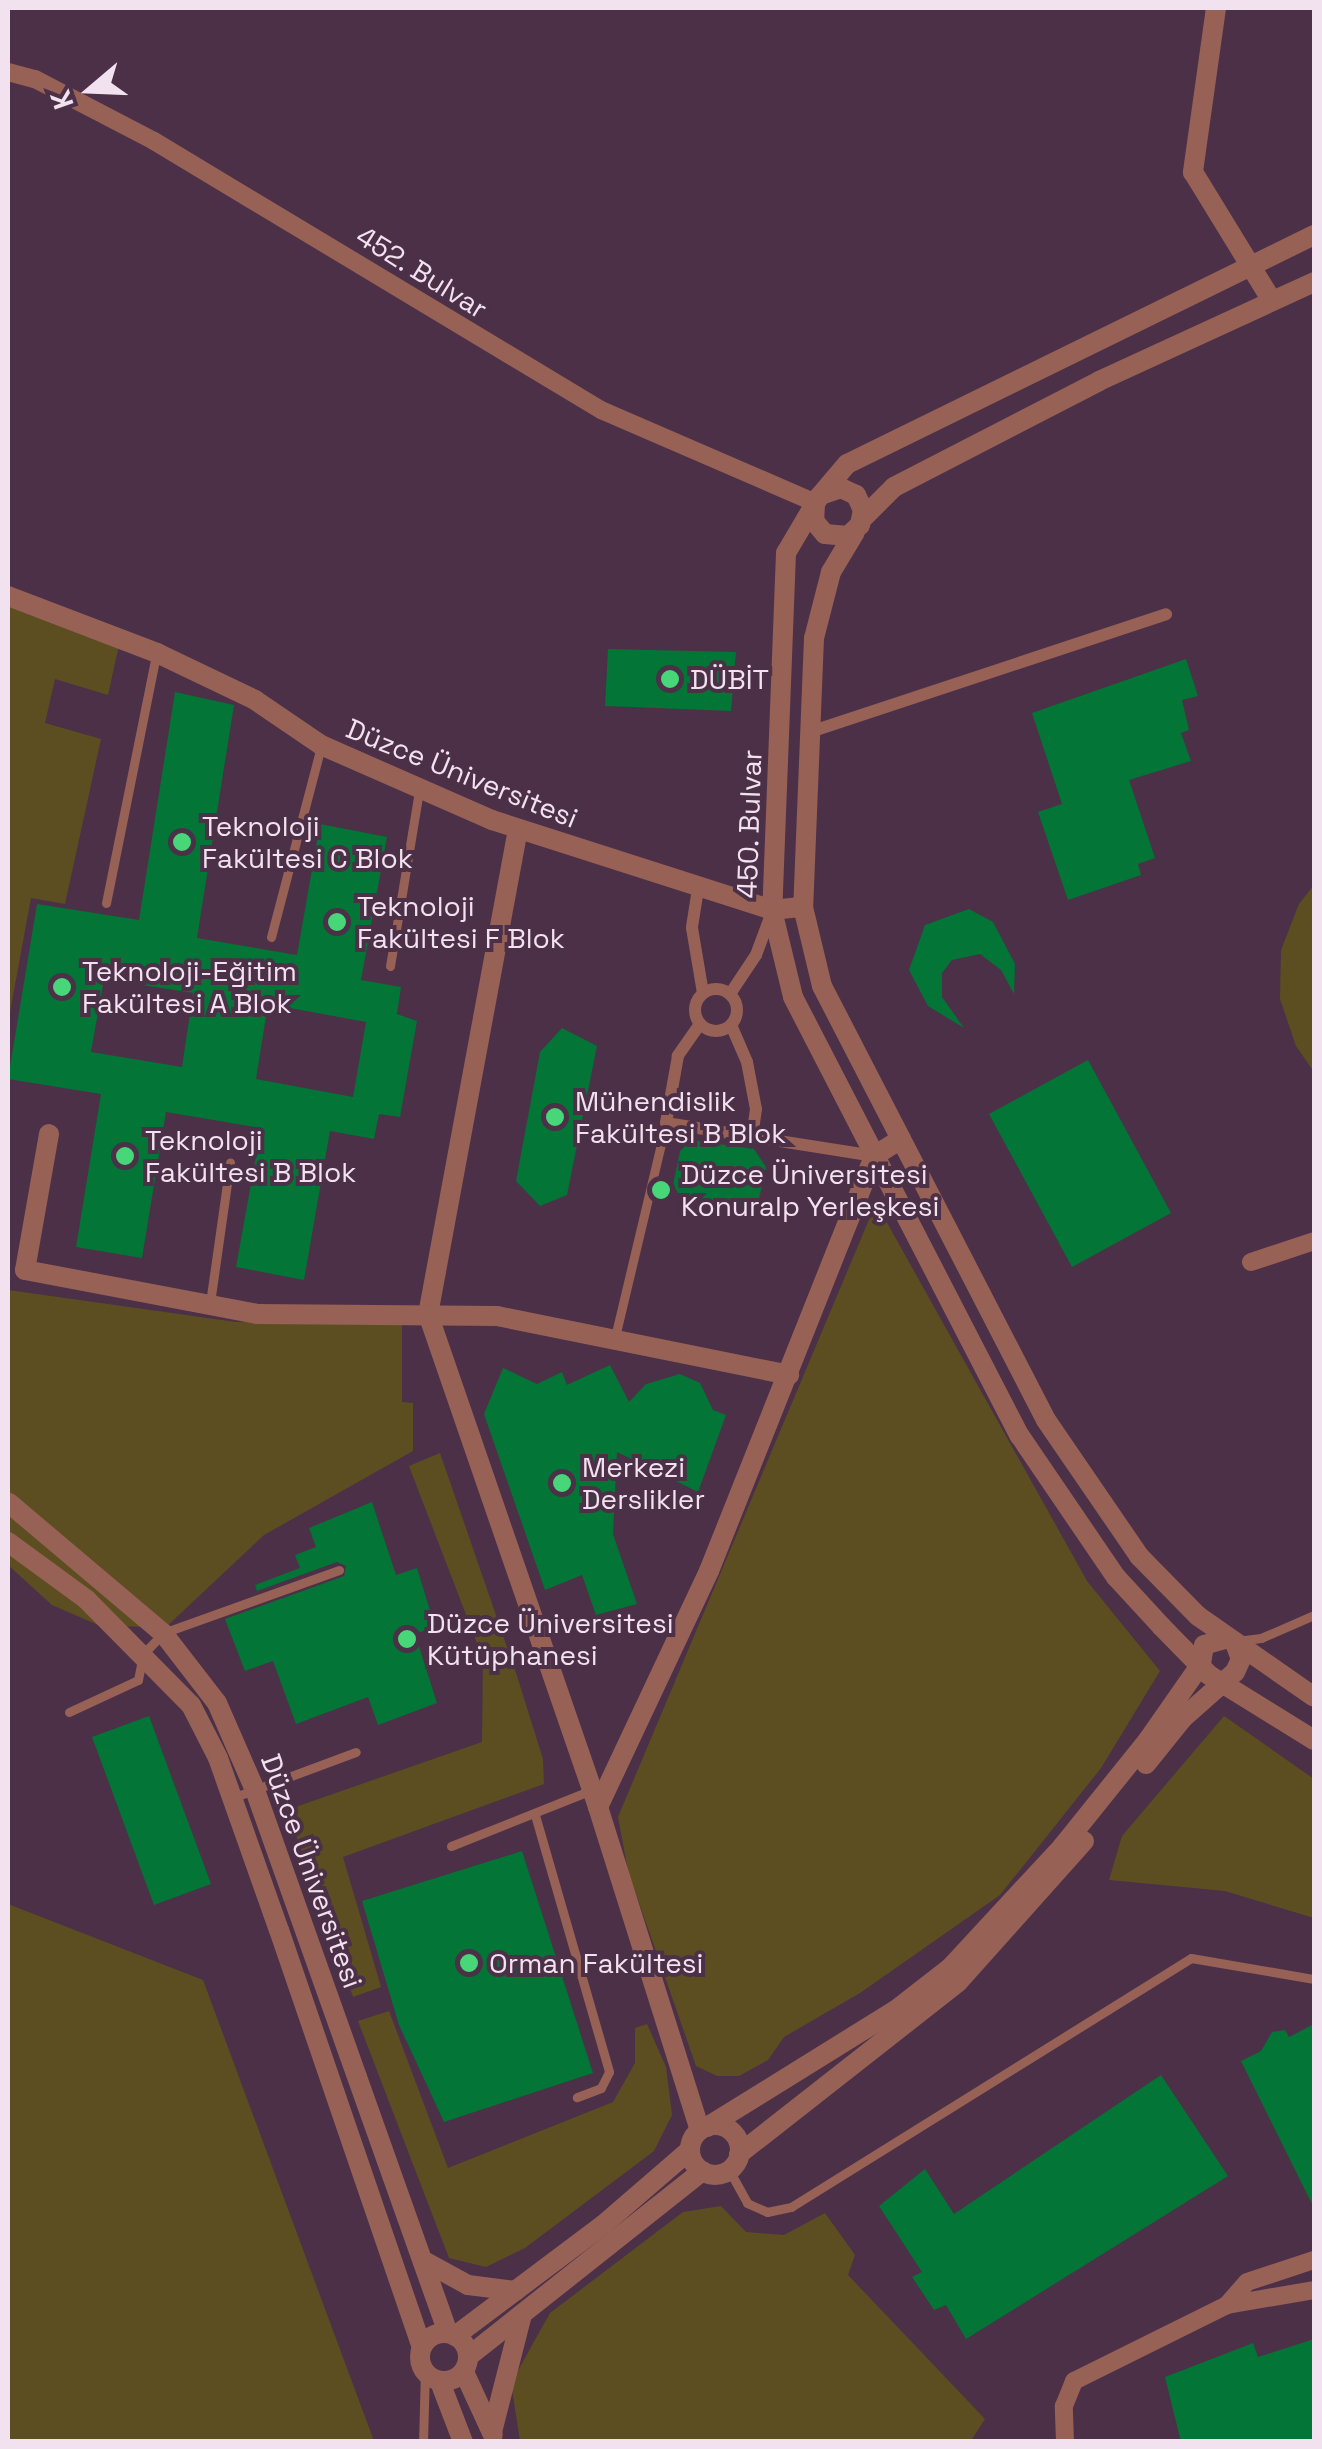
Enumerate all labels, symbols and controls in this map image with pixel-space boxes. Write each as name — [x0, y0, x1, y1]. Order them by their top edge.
north arrow — [40, 40, 140, 140]
text: K — [42, 86, 82, 114]
street label: 452. Bulvar — [350, 218, 494, 326]
place label: DÜBİT — [690, 662, 769, 696]
marker: DÜBİT — [659, 668, 681, 690]
street label: Düzce Üniversitesi — [341, 711, 583, 835]
street label: 450. Bulvar — [730, 749, 768, 899]
place label: Teknoloji Fakültesi C Blok — [202, 809, 413, 875]
marker: Teknoloji Fakültesi C Blok — [171, 831, 193, 853]
place label: Teknoloji Fakültesi F Blok — [357, 889, 565, 955]
marker: Teknoloji Fakültesi F Blok — [326, 911, 348, 933]
place label: Teknoloji-Eğitim Fakültesi A Blok — [82, 954, 297, 1020]
marker: Teknoloji-Eğitim Fakültesi A Blok — [51, 976, 73, 998]
place label: Mühendislik Fakültesi B Blok — [575, 1084, 786, 1150]
marker: Mühendislik Fakültesi B Blok — [544, 1106, 566, 1128]
place label: Teknoloji Fakültesi B Blok — [145, 1123, 356, 1189]
marker: Teknoloji Fakültesi B Blok — [114, 1145, 136, 1167]
place label: Düzce Üniversitesi Konuralp Yerleşkesi — [681, 1157, 940, 1223]
marker: Düzce Üniversitesi Konuralp Yerleşkesi — [650, 1179, 672, 1201]
place label: Merkezi Derslikler — [582, 1450, 705, 1516]
marker: Merkezi Derslikler — [551, 1472, 573, 1494]
place label: Düzce Üniversitesi Kütüphanesi — [427, 1606, 673, 1672]
marker: Düzce Üniversitesi Kütüphanesi — [396, 1628, 418, 1650]
street label: Düzce Üniversitesi — [254, 1749, 370, 1993]
place label: Orman Fakültesi — [489, 1946, 703, 1980]
marker: Orman Fakültesi — [458, 1952, 480, 1974]

